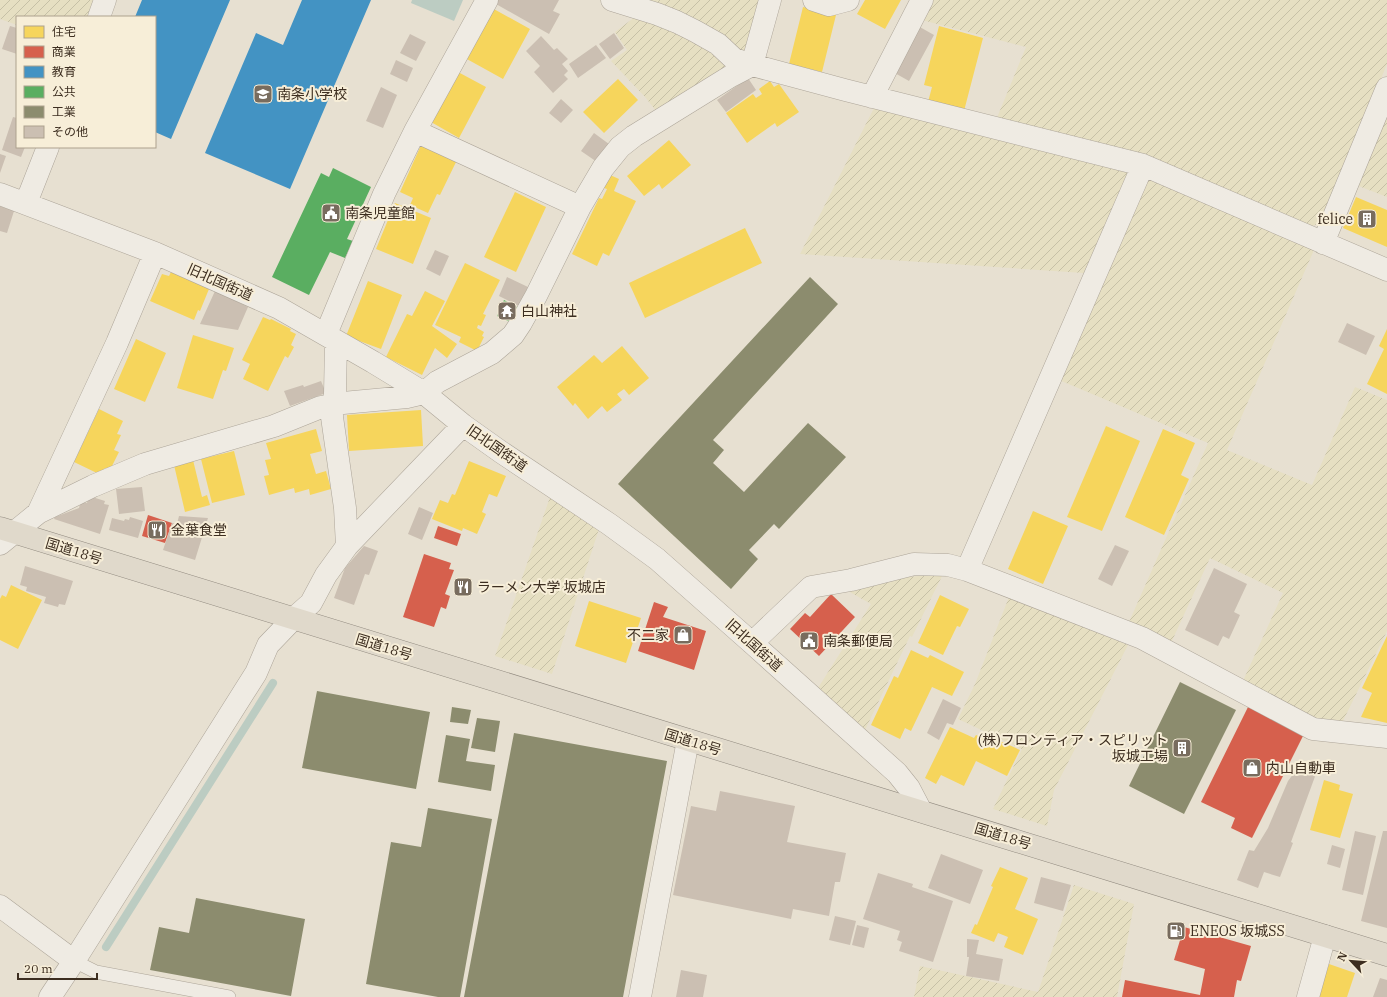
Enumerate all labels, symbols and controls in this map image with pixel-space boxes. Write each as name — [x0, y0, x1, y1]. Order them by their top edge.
legend — [16, 16, 156, 148]
text: 住宅 — [52, 24, 76, 39]
text: 商業 — [52, 44, 76, 59]
text: 教育 — [52, 64, 76, 79]
school or university icon: 南条小学校 — [252, 83, 274, 105]
text: 公共 — [52, 84, 76, 99]
place label: 南条小学校 — [277, 85, 347, 103]
text: 工業 — [52, 104, 76, 119]
text: その他 — [52, 124, 88, 139]
public building icon: 南条児童館 — [320, 202, 342, 224]
place label: 南条児童館 — [345, 204, 415, 222]
building icon: felice — [1356, 208, 1378, 230]
place label: felice — [1318, 210, 1353, 228]
street label: 旧北国街道 — [184, 260, 256, 304]
temple icon: 白山神社 — [496, 300, 518, 322]
place label: 白山神社 — [521, 302, 577, 320]
street label: 旧北国街道 — [463, 421, 531, 475]
restaurant icon: 金葉食堂 — [146, 519, 168, 541]
place label: 金葉食堂 — [171, 521, 227, 539]
street label: 国道18号 — [43, 534, 105, 568]
restaurant icon: ラーメン大学 坂城店 — [452, 576, 474, 598]
place label: ラーメン大学 坂城店 — [477, 578, 606, 596]
street label: 旧北国街道 — [722, 615, 786, 675]
shop icon: 不二家 — [672, 624, 694, 646]
place label: 不二家 — [627, 626, 669, 644]
street label: 国道18号 — [353, 630, 415, 664]
public building icon: 南条郵便局 — [798, 630, 820, 652]
place label: 南条郵便局 — [823, 632, 893, 650]
street label: 国道18号 — [662, 725, 724, 759]
place label: (株)フロンティア・スピリット 坂城工場 — [978, 731, 1168, 765]
building icon: (株)フロンティア・スピリット 坂城工場 — [1171, 737, 1193, 759]
shop icon: 内山自動車 — [1241, 757, 1263, 779]
place label: 内山自動車 — [1266, 759, 1336, 777]
street label: 国道18号 — [972, 819, 1034, 853]
fuel station icon: ENEOS 坂城SS — [1165, 920, 1187, 942]
place label: ENEOS 坂城SS — [1190, 922, 1285, 940]
north arrow — [1331, 941, 1371, 981]
text: N — [1334, 949, 1350, 964]
scale bar — [18, 955, 97, 981]
text: 20 m — [24, 961, 53, 976]

